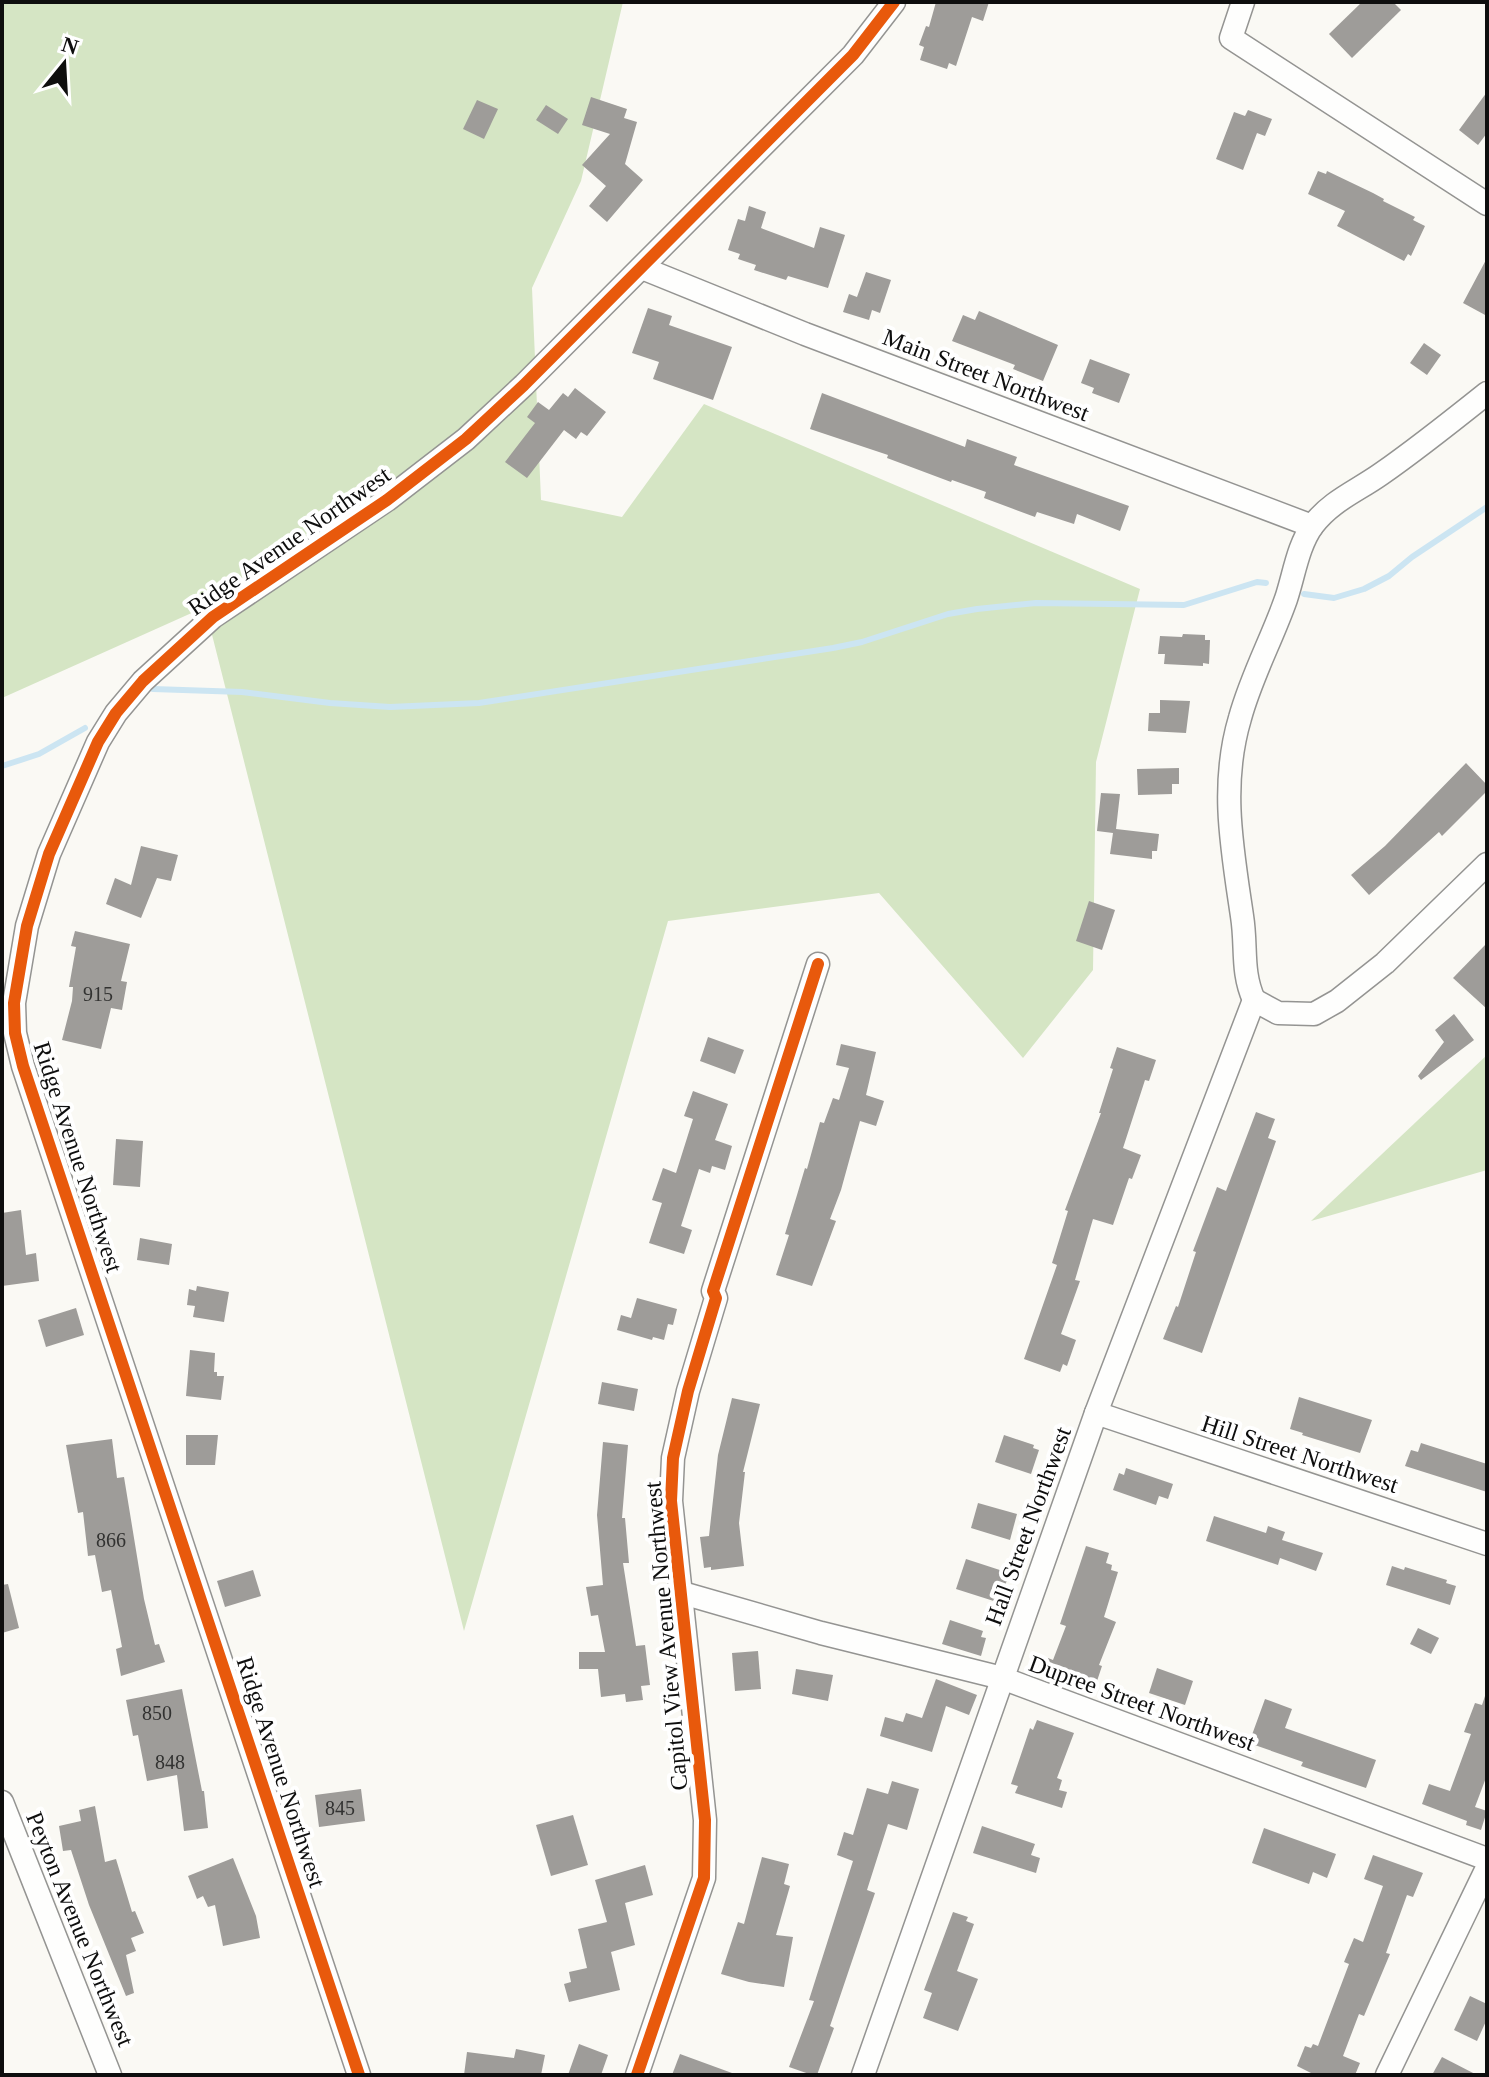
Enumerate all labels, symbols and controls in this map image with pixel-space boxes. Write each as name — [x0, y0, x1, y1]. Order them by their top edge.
north arrow — [24, 24, 104, 104]
text: N — [59, 31, 82, 60]
street label: Main Street Northwest — [879, 324, 1093, 426]
street label: Ridge Avenue Northwest — [183, 461, 395, 621]
house number: 915 — [83, 983, 113, 1005]
street label: Ridge Avenue Northwest — [28, 1038, 128, 1276]
street label: Hill Street Northwest — [1198, 1410, 1402, 1498]
street label: Hall Street Northwest — [980, 1423, 1076, 1629]
street label: Capitol View Avenue Northwest — [639, 1480, 692, 1792]
house number: 866 — [96, 1529, 126, 1551]
street label: Dupree Street Northwest — [1025, 1650, 1259, 1756]
street label: Ridge Avenue Northwest — [231, 1653, 331, 1891]
house number: 850 — [142, 1702, 172, 1724]
house number: 848 — [155, 1751, 185, 1773]
house number: 845 — [325, 1797, 355, 1819]
street label: Peyton Avenue Northwest — [21, 1808, 139, 2050]

